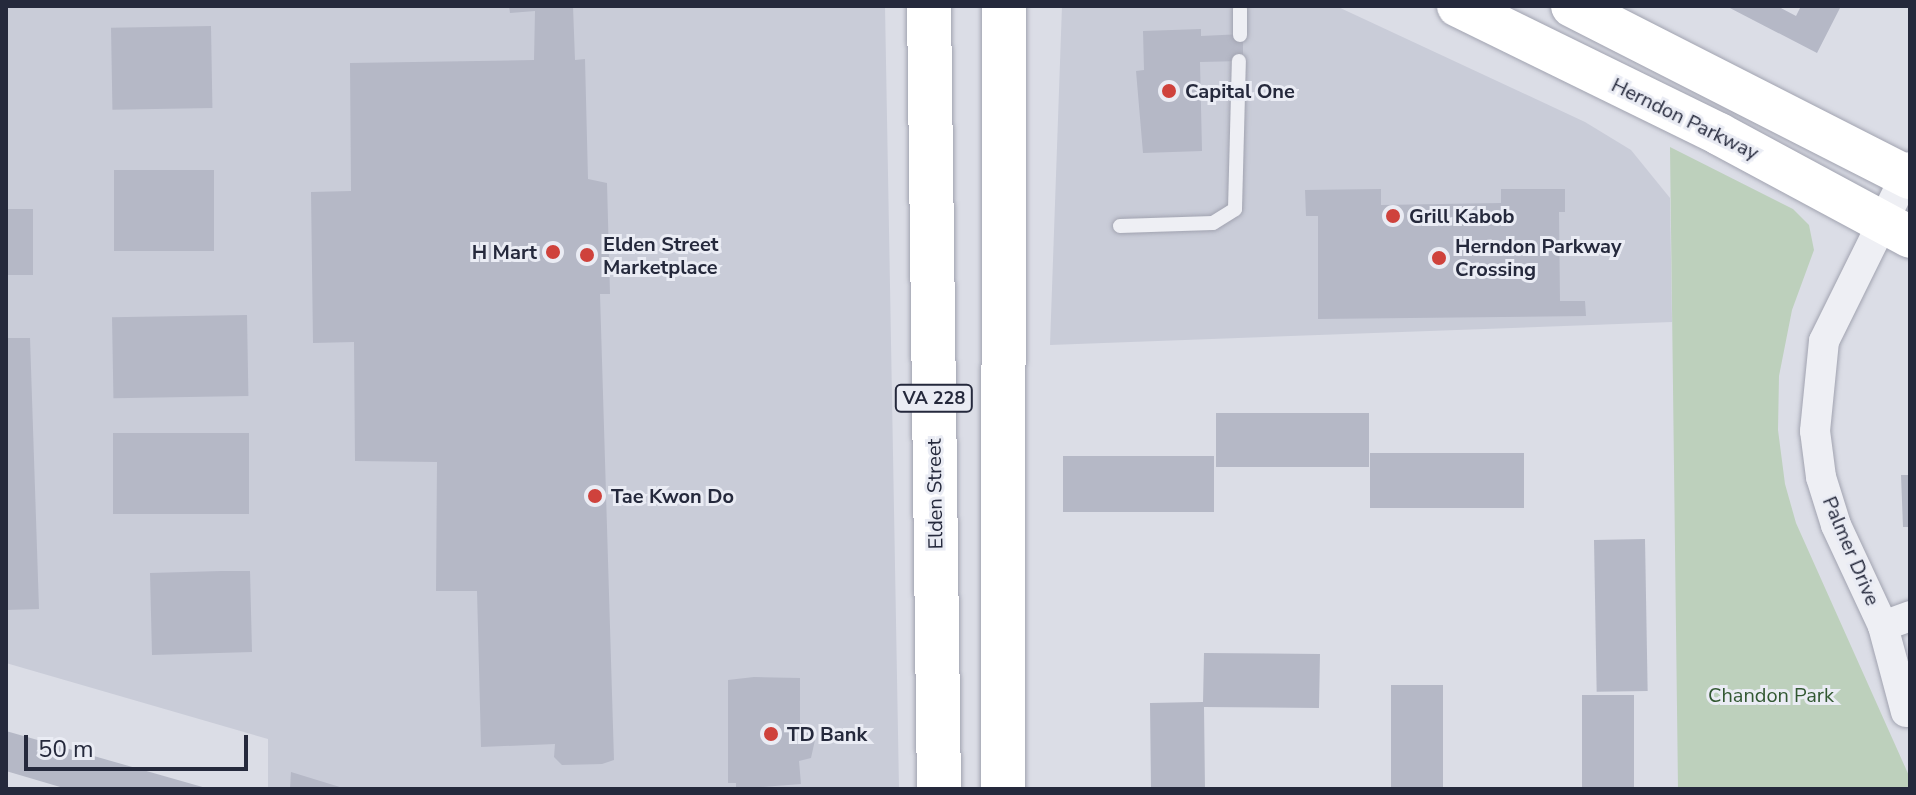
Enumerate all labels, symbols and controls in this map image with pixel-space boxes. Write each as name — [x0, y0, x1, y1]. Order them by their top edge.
street label: Herndon Parkway — [1608, 73, 1762, 165]
place label: Capital One — [1185, 79, 1295, 103]
marker: Capital One — [1160, 82, 1178, 100]
place label: Grill Kabob — [1409, 204, 1515, 228]
marker: Grill Kabob — [1384, 207, 1402, 225]
place label: Elden Street Marketplace — [603, 232, 718, 279]
place label: Herndon Parkway Crossing — [1455, 234, 1621, 281]
place label: H Mart — [472, 240, 537, 264]
marker: H Mart — [544, 243, 562, 261]
marker: Elden Street Marketplace — [578, 246, 596, 264]
marker: Herndon Parkway Crossing — [1430, 249, 1448, 267]
road number: VA 228 — [894, 384, 974, 412]
street label: Elden Street — [922, 438, 948, 550]
place label: Tae Kwon Do — [611, 484, 734, 508]
marker: Tae Kwon Do — [586, 487, 604, 505]
street label: Palmer Drive — [1817, 493, 1885, 609]
park label: Chandon Park — [1708, 683, 1834, 707]
scale bar — [28, 719, 252, 769]
place label: TD Bank — [787, 722, 867, 746]
marker: TD Bank — [762, 725, 780, 743]
text: 50 m — [38, 733, 94, 765]

